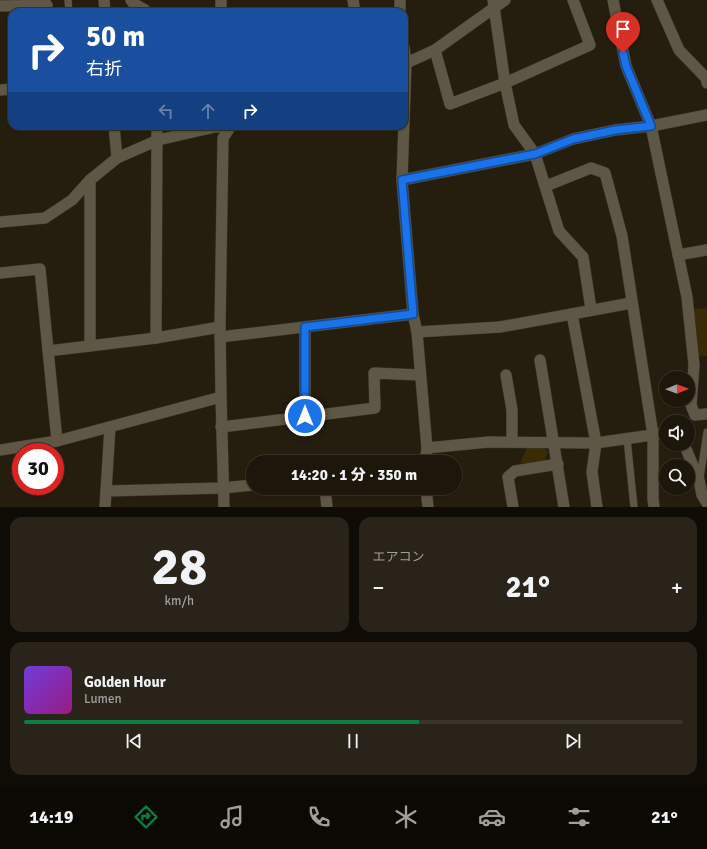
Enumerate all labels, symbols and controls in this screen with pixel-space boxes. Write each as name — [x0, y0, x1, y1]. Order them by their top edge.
pin — [606, 12, 640, 53]
icon: arrive — [612, 18, 634, 40]
text: 50 m — [86, 20, 145, 54]
icon: right — [20, 24, 72, 76]
text: 右折 — [86, 58, 122, 80]
icon: left — [155, 100, 177, 122]
icon: ahead — [197, 100, 219, 122]
icon: right — [239, 100, 261, 122]
north arrow — [659, 371, 695, 407]
map controls — [659, 371, 695, 495]
position arrow — [284, 395, 326, 437]
button: sound — [659, 415, 695, 451]
speed limit sign: 30 — [12, 443, 64, 495]
button: search — [659, 459, 695, 495]
text: 14:20 · 1 分 · 350 m — [291, 466, 417, 484]
text: 28 — [151, 535, 207, 599]
text: エアコン — [373, 549, 425, 565]
text: 21° — [506, 569, 550, 606]
text: − — [373, 574, 384, 601]
text: + — [671, 574, 683, 601]
text: km/h — [165, 593, 194, 609]
text: Golden Hour — [84, 673, 166, 691]
text: Lumen — [84, 691, 122, 707]
icon: previous — [123, 730, 145, 752]
icon: pause — [342, 730, 364, 752]
icon: next — [562, 730, 584, 752]
icon: directions — [132, 803, 160, 831]
icon: music — [218, 803, 246, 831]
icon: phone — [305, 803, 333, 831]
icon: climate — [392, 803, 420, 831]
icon: car — [478, 803, 506, 831]
icon: filters — [565, 803, 593, 831]
text: 14:19 — [29, 806, 73, 828]
text: 21° — [651, 806, 678, 828]

